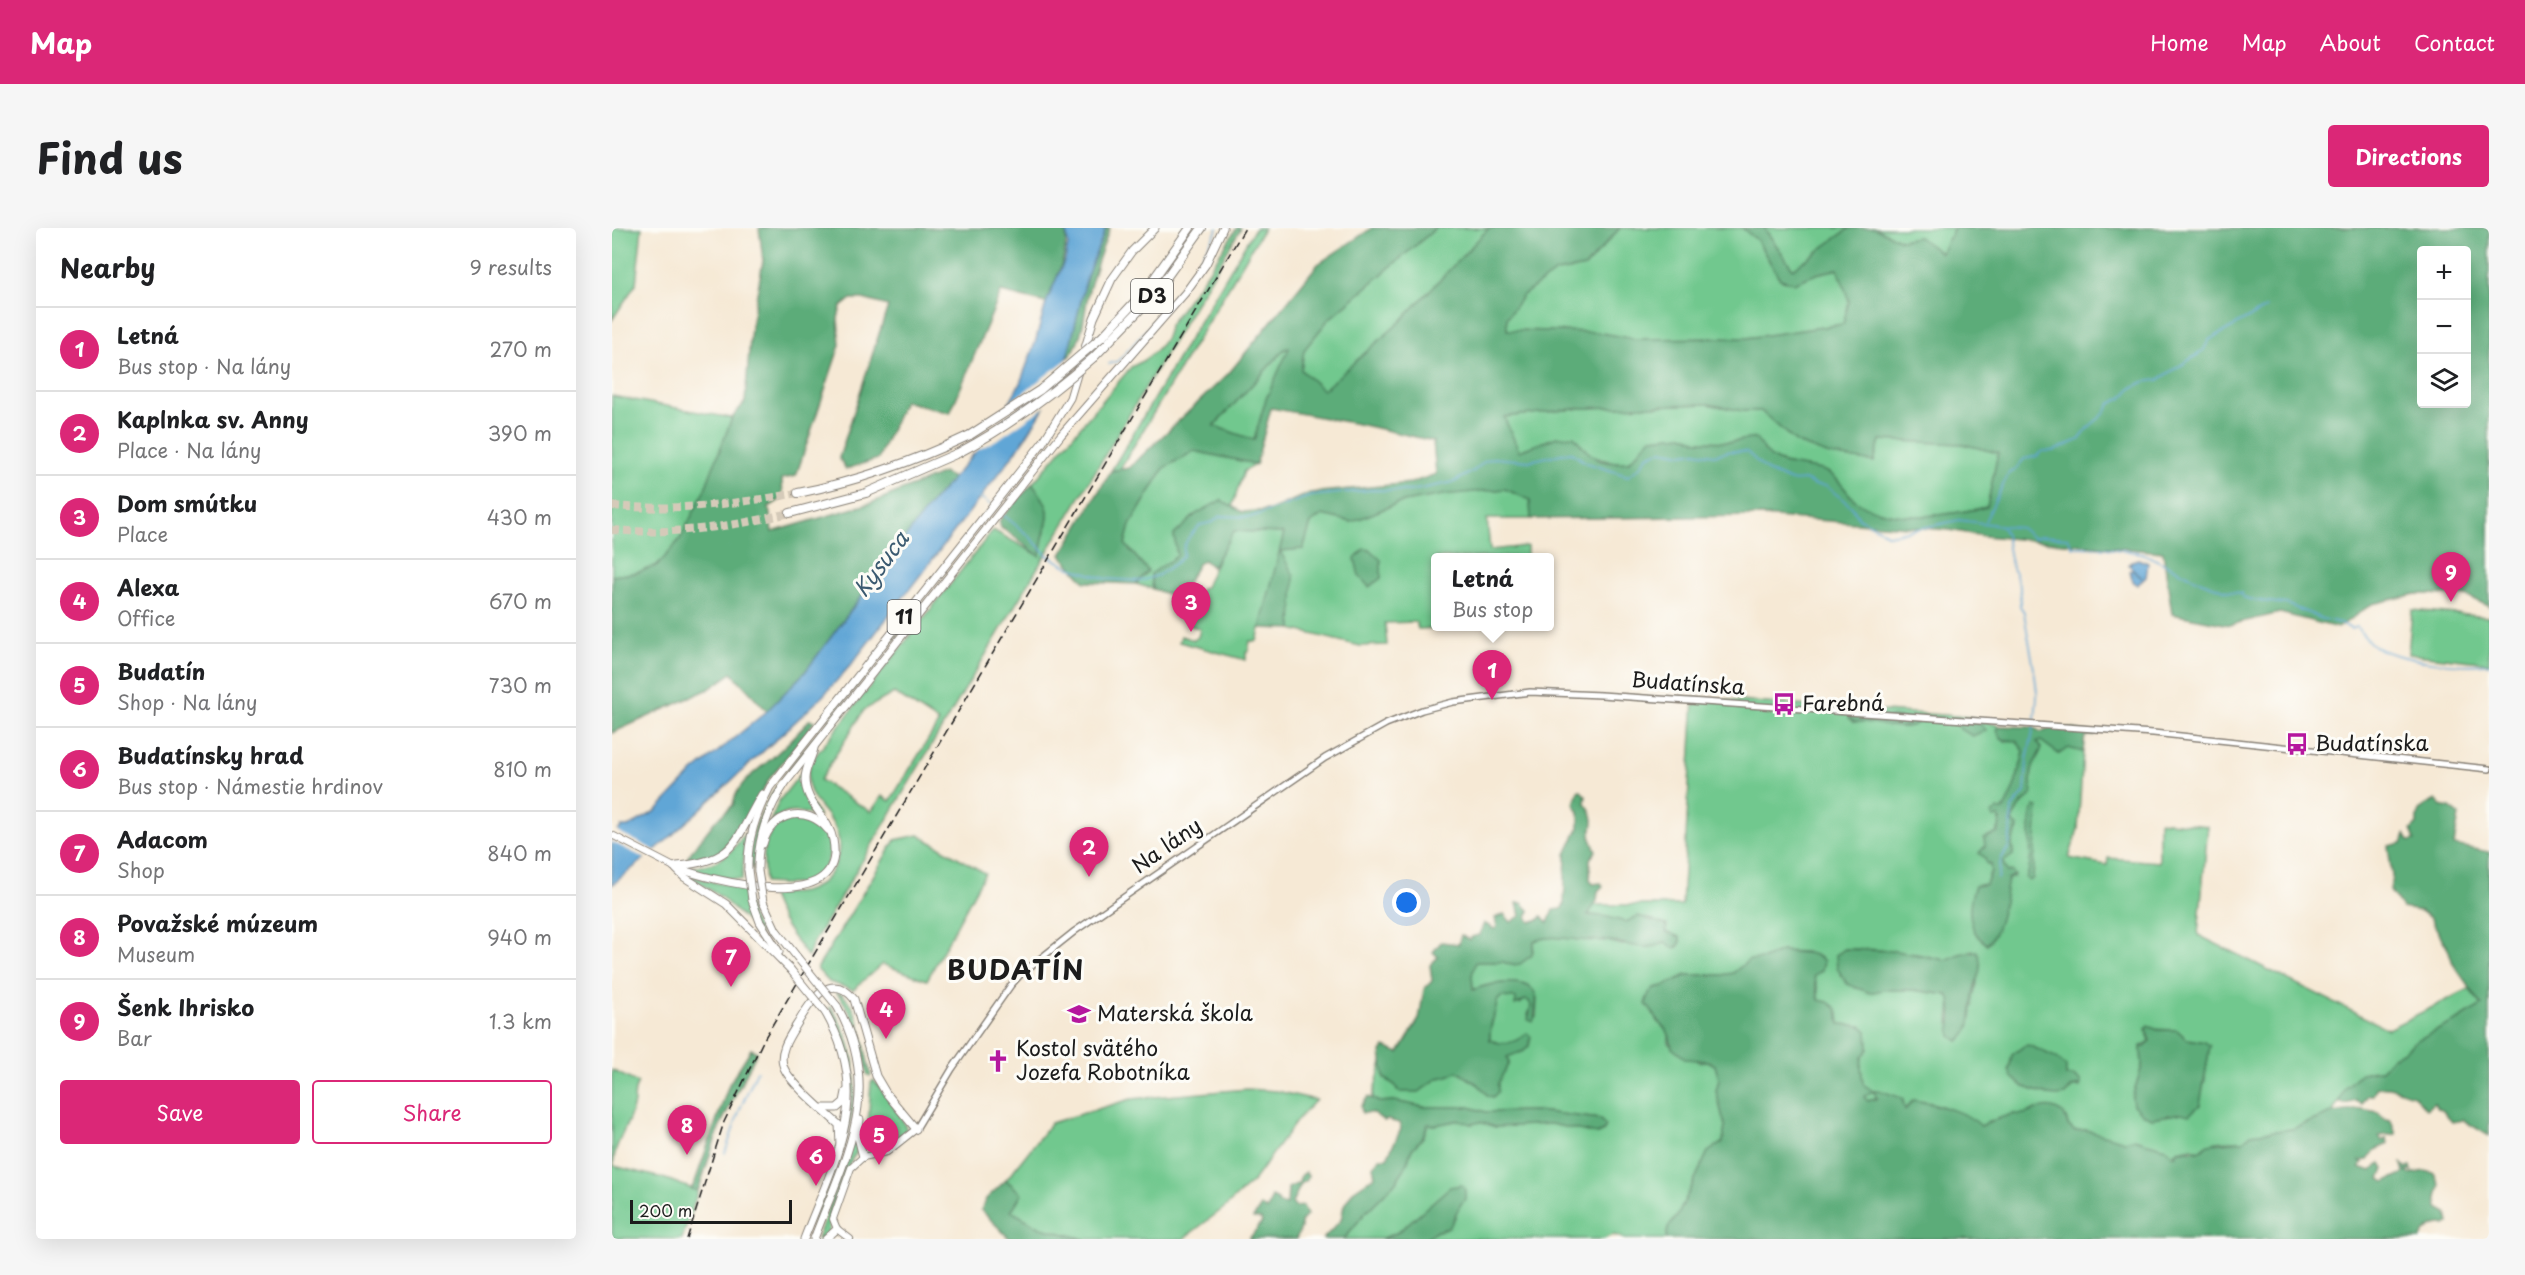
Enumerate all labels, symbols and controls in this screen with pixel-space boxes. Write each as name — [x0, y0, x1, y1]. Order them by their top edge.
text: Map — [30, 21, 92, 64]
text: Home — [2150, 26, 2209, 58]
text: Map — [2242, 26, 2287, 58]
text: About — [2320, 26, 2381, 58]
text: Contact — [2414, 26, 2495, 58]
text: Find us — [36, 125, 183, 188]
button: Directions — [2328, 125, 2489, 187]
map controls — [2417, 246, 2471, 408]
button: + — [2417, 246, 2471, 300]
text: Nearby — [60, 248, 155, 287]
text: 9 results — [470, 252, 552, 282]
road number: D3 — [1131, 279, 1173, 313]
button: − — [2417, 300, 2471, 354]
text: Letná — [117, 318, 179, 351]
text: 1 — [75, 334, 84, 364]
text: 270 m — [489, 334, 552, 364]
text: Bus stop · Na lány — [117, 351, 291, 381]
button: layers — [2417, 354, 2471, 408]
text: Kaplnka sv. Anny — [117, 402, 309, 435]
text: 2 — [72, 418, 87, 448]
text: 390 m — [488, 418, 552, 448]
text: Place · Na lány — [117, 435, 262, 465]
text: Dom smútku — [117, 486, 257, 519]
text: 3 — [73, 502, 86, 532]
text: 430 m — [487, 502, 552, 532]
text: Place — [117, 519, 168, 549]
water label: Kysuca — [844, 522, 916, 603]
pin: 9 — [2432, 552, 2470, 602]
popup — [1431, 553, 1554, 631]
text: Letná — [1452, 561, 1514, 594]
text: Alexa — [117, 570, 179, 603]
pin: 3 — [1172, 582, 1210, 632]
text: 4 — [73, 586, 86, 616]
text: 670 m — [489, 586, 552, 616]
text: Bus stop — [1452, 594, 1533, 624]
road number: 11 — [888, 600, 920, 634]
text: Office — [117, 603, 175, 633]
pin: 1 — [1472, 650, 1512, 700]
text: Budatín — [117, 654, 205, 687]
street label: Budatínska — [1630, 662, 1746, 702]
text: 5 — [73, 670, 86, 700]
text: 730 m — [489, 670, 552, 700]
place label: Farebná — [1802, 686, 1884, 718]
text: Shop · Na lány — [117, 687, 258, 717]
bus stop icon: Farebná — [1771, 691, 1797, 717]
place label: Budatínska — [2315, 726, 2429, 758]
bus stop icon: Budatínska — [2284, 731, 2310, 757]
text: Budatínsky hrad — [117, 738, 304, 771]
text: 6 — [72, 754, 87, 784]
text: 810 m — [493, 754, 552, 784]
text: Bus stop · Námestie hrdinov — [117, 771, 383, 801]
street label: Na lány — [1124, 809, 1207, 880]
text: Adacom — [117, 822, 208, 855]
pin: 2 — [1070, 828, 1108, 877]
text: 7 — [74, 838, 85, 868]
text: 840 m — [487, 838, 552, 868]
text: Shop — [117, 855, 165, 885]
your location — [1392, 888, 1421, 917]
text: Považské múzeum — [117, 906, 318, 939]
text: 8 — [73, 922, 86, 952]
text: 940 m — [487, 922, 552, 952]
pin: 7 — [712, 938, 750, 987]
text: Museum — [117, 939, 195, 969]
district label: BUDATÍN — [947, 948, 1085, 989]
text: Šenk Ihrisko — [117, 990, 254, 1023]
pin: 4 — [866, 990, 906, 1039]
place label: Materská škola — [1097, 996, 1253, 1028]
school or university icon: Materská škola — [1066, 1001, 1092, 1027]
text: 9 — [74, 1006, 85, 1036]
text: 1.3 km — [489, 1006, 552, 1036]
text: Bar — [117, 1023, 152, 1053]
place label: Kostol svätého Jozefa Robotníka — [1016, 1031, 1190, 1087]
church icon: Kostol svätého Jozefa Robotníka — [985, 1048, 1011, 1074]
button: Save — [60, 1080, 300, 1144]
button: Share — [312, 1080, 552, 1144]
pin: 8 — [668, 1106, 706, 1155]
pin: 5 — [860, 1116, 898, 1165]
pin: 6 — [796, 1136, 836, 1186]
scale bar — [630, 1197, 792, 1224]
text: 200 m — [639, 1198, 692, 1222]

